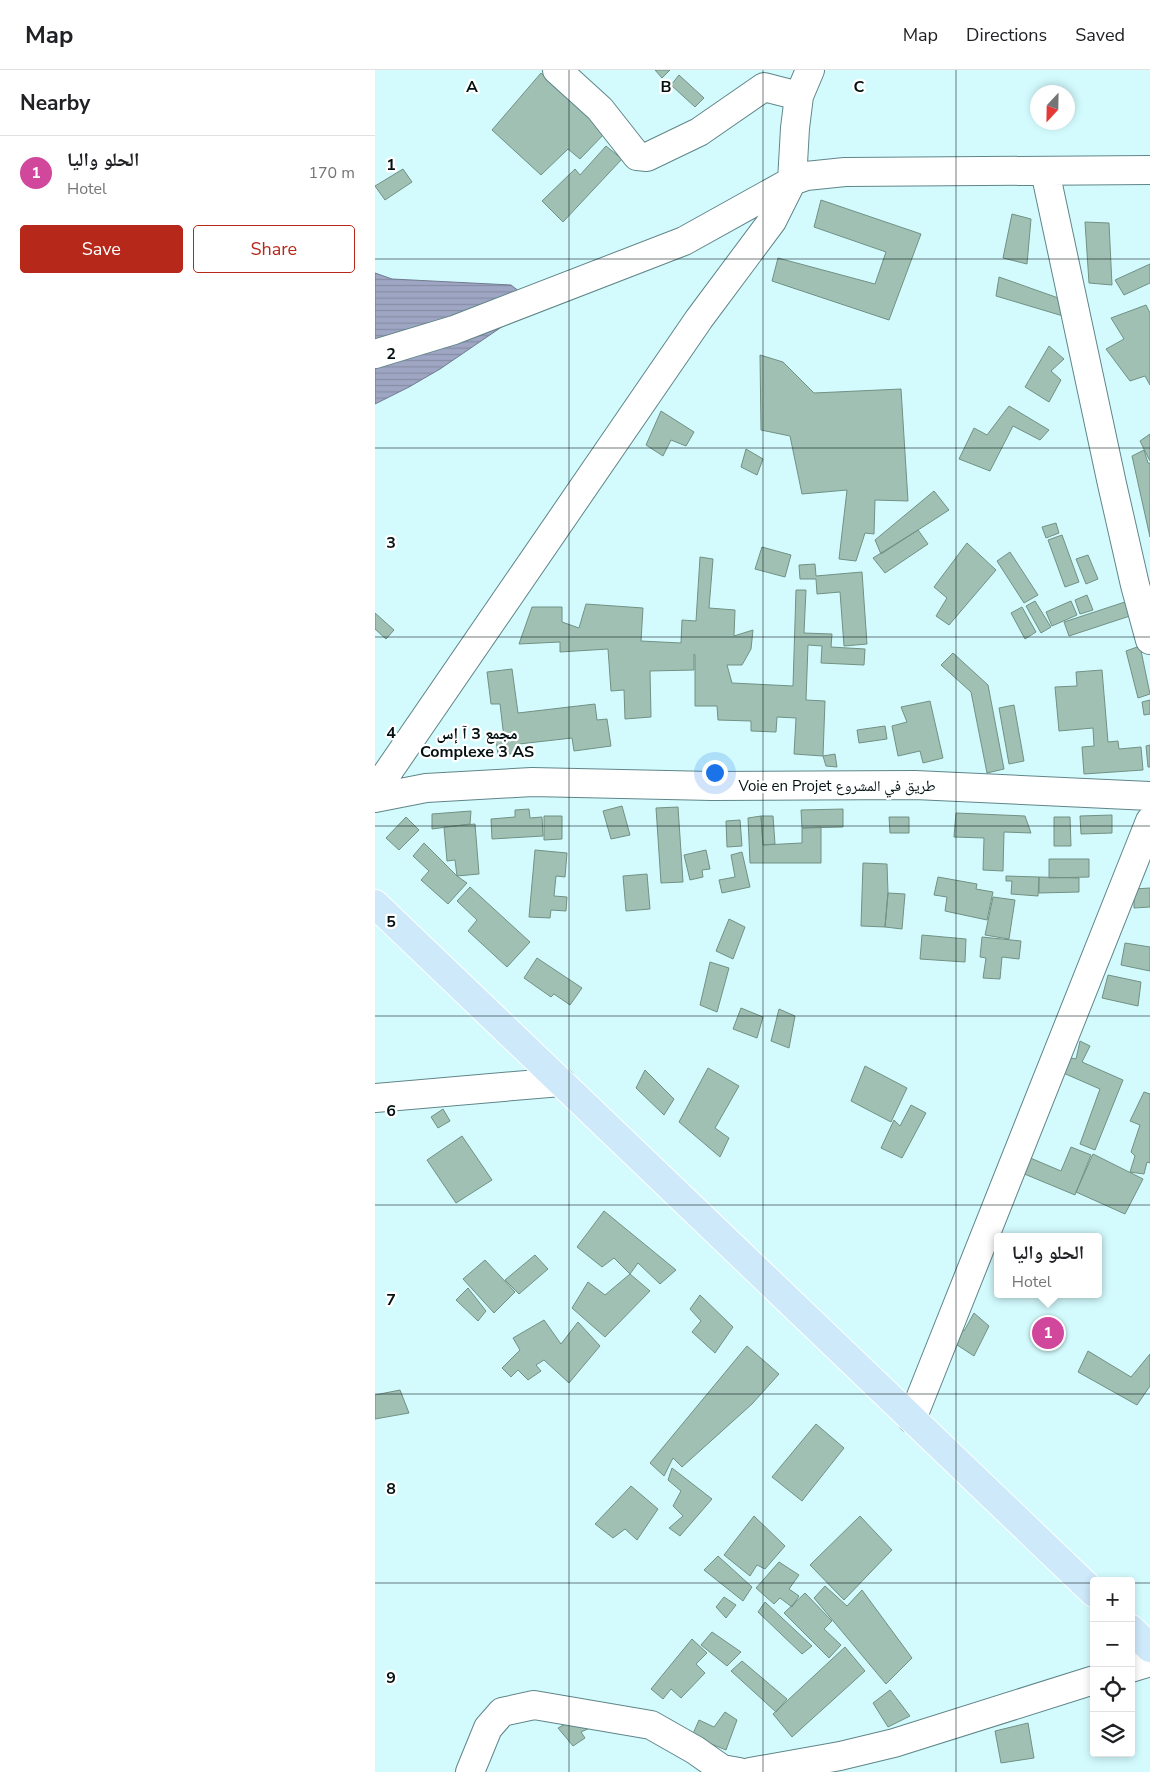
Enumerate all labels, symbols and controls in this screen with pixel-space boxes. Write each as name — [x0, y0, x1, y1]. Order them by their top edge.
text: Map — [25, 19, 73, 51]
text: Map — [903, 23, 938, 47]
text: Directions — [966, 23, 1047, 47]
text: Saved — [1075, 23, 1125, 47]
text: A — [466, 76, 478, 98]
text: B — [660, 76, 672, 98]
text: C — [854, 76, 865, 98]
north arrow — [1030, 85, 1075, 130]
text: Nearby — [20, 89, 90, 117]
text: الحلو واليا — [67, 147, 139, 173]
text: 1 — [386, 154, 396, 176]
text: 1 — [31, 162, 41, 184]
text: 170 m — [308, 162, 355, 184]
text: Hotel — [67, 178, 107, 200]
button: Save — [20, 225, 183, 273]
button: Share — [193, 225, 355, 273]
text: 2 — [386, 343, 396, 365]
text: 3 — [386, 532, 396, 554]
text: 4 — [386, 722, 396, 744]
district label: مجمع 3 آ إس Complexe 3 AS — [420, 723, 534, 763]
your location — [702, 760, 728, 786]
street label: Voie en Projet طريق في المشروع — [737, 776, 936, 798]
text: 5 — [386, 911, 396, 933]
text: 6 — [386, 1100, 396, 1122]
popup — [994, 1233, 1102, 1298]
text: الحلو واليا — [1012, 1240, 1084, 1266]
text: Hotel — [1012, 1271, 1052, 1293]
text: 7 — [386, 1289, 396, 1311]
pin: 1 — [1032, 1314, 1064, 1352]
text: 8 — [386, 1478, 396, 1500]
map controls — [1090, 1577, 1135, 1757]
button: + — [1090, 1577, 1135, 1622]
button: − — [1090, 1622, 1135, 1667]
text: 9 — [386, 1667, 396, 1689]
button: locate — [1090, 1667, 1135, 1712]
button: layers — [1090, 1712, 1135, 1757]

